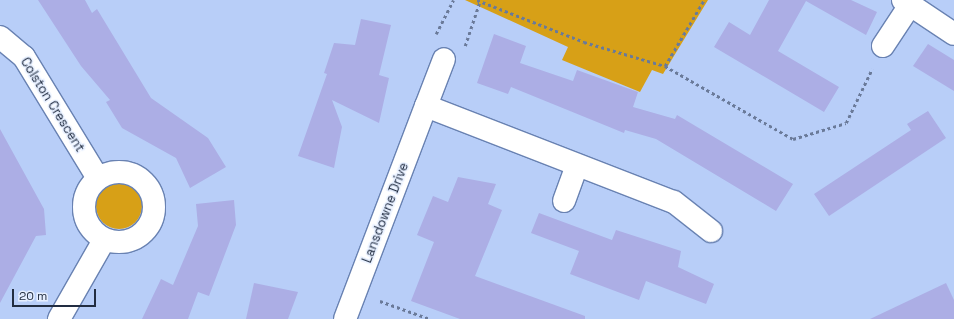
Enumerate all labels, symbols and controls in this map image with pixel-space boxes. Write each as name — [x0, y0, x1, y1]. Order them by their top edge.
street label: Colston Crescent — [17, 55, 87, 155]
street label: Lansdowne Drive — [360, 161, 412, 265]
scale bar — [14, 281, 98, 307]
text: 20 m — [19, 288, 47, 304]

